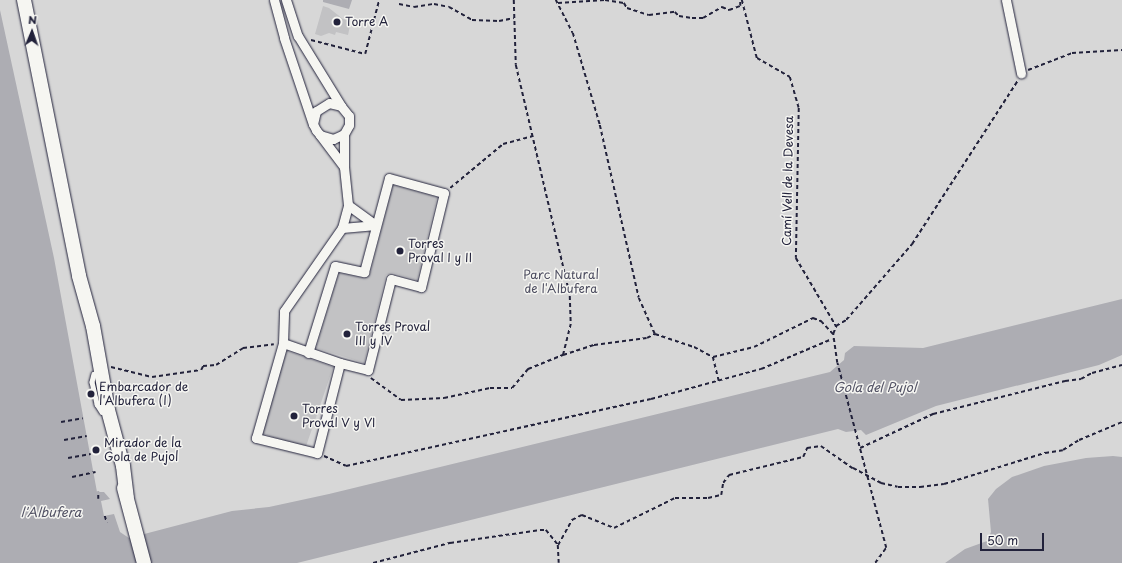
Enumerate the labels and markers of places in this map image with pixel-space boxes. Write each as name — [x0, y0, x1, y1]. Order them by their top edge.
place label: Torre A — [345, 15, 388, 29]
marker: Torre A — [332, 17, 342, 27]
place label: Torres Proval I y II — [408, 237, 474, 265]
marker: Torres Proval I y II — [395, 246, 405, 256]
place label: Torres Proval III y IV — [355, 320, 431, 348]
marker: Torres Proval III y IV — [342, 329, 352, 339]
place label: Embarcador de l'Albufera (I) — [99, 380, 188, 408]
marker: Embarcador de l'Albufera (I) — [86, 389, 96, 399]
place label: Torres Proval V y VI — [302, 402, 377, 430]
marker: Torres Proval V y VI — [289, 411, 299, 421]
place label: Mirador de la Gola de Pujol — [104, 436, 182, 464]
marker: Mirador de la Gola de Pujol — [91, 445, 101, 455]

